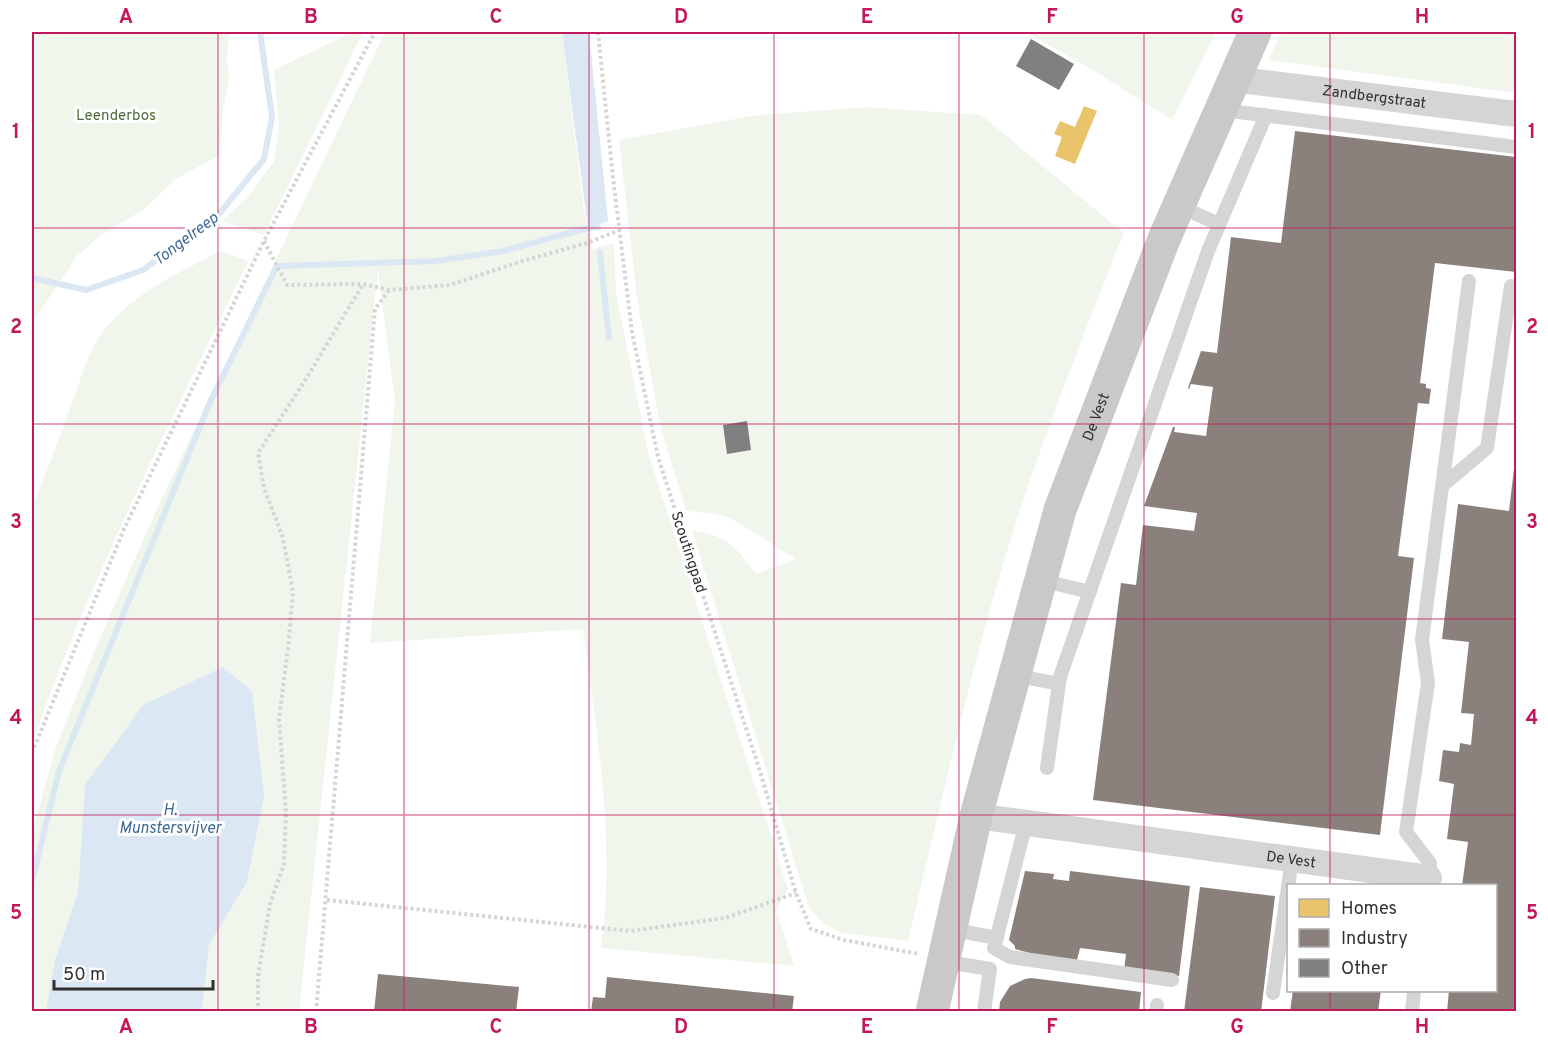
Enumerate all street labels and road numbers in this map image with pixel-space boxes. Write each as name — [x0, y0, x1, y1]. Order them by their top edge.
street label: Zandbergstraat — [1321, 82, 1427, 114]
street label: De Vest — [1079, 391, 1115, 444]
street label: Scoutingpad — [665, 509, 710, 596]
street label: De Vest — [1265, 848, 1317, 873]

